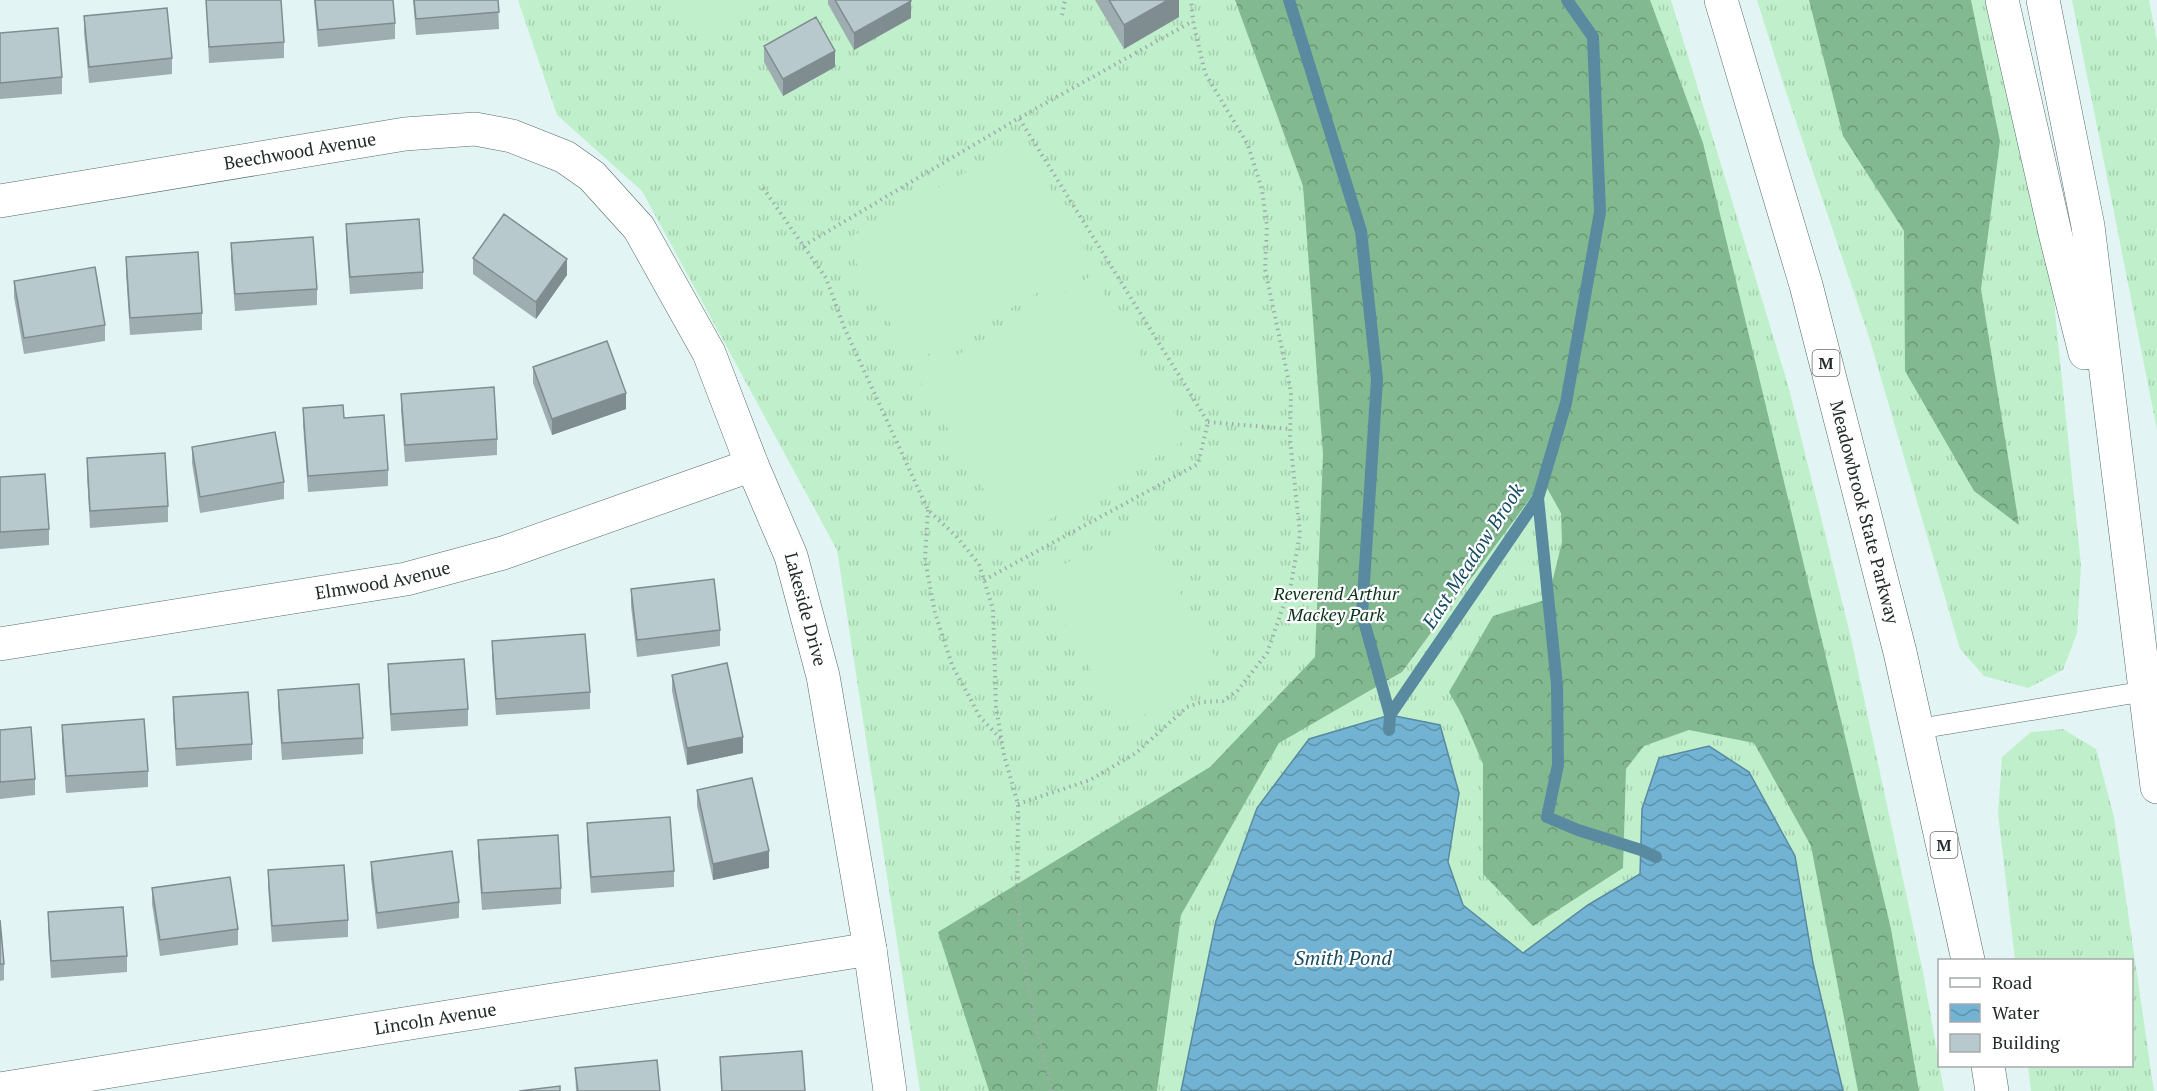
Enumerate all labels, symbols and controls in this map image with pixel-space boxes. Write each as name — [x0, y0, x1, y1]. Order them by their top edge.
street label: Beechwood Avenue — [222, 126, 378, 175]
road number: M — [1812, 350, 1840, 376]
street label: Meadowbrook State Parkway — [1825, 398, 1906, 627]
water label: East Meadow Brook — [1415, 477, 1530, 634]
street label: Lakeside Drive — [780, 550, 833, 669]
street label: Elmwood Avenue — [313, 555, 453, 604]
park label: Reverend Arthur Mackey Park — [1272, 581, 1400, 626]
road number: M — [1930, 832, 1958, 858]
water label: Smith Pond — [1294, 944, 1392, 971]
legend — [1938, 959, 2133, 1067]
text: Road — [1992, 970, 2032, 994]
street label: Lincoln Avenue — [373, 996, 498, 1040]
text: Water — [1992, 1000, 2039, 1024]
text: Building — [1992, 1030, 2060, 1054]

